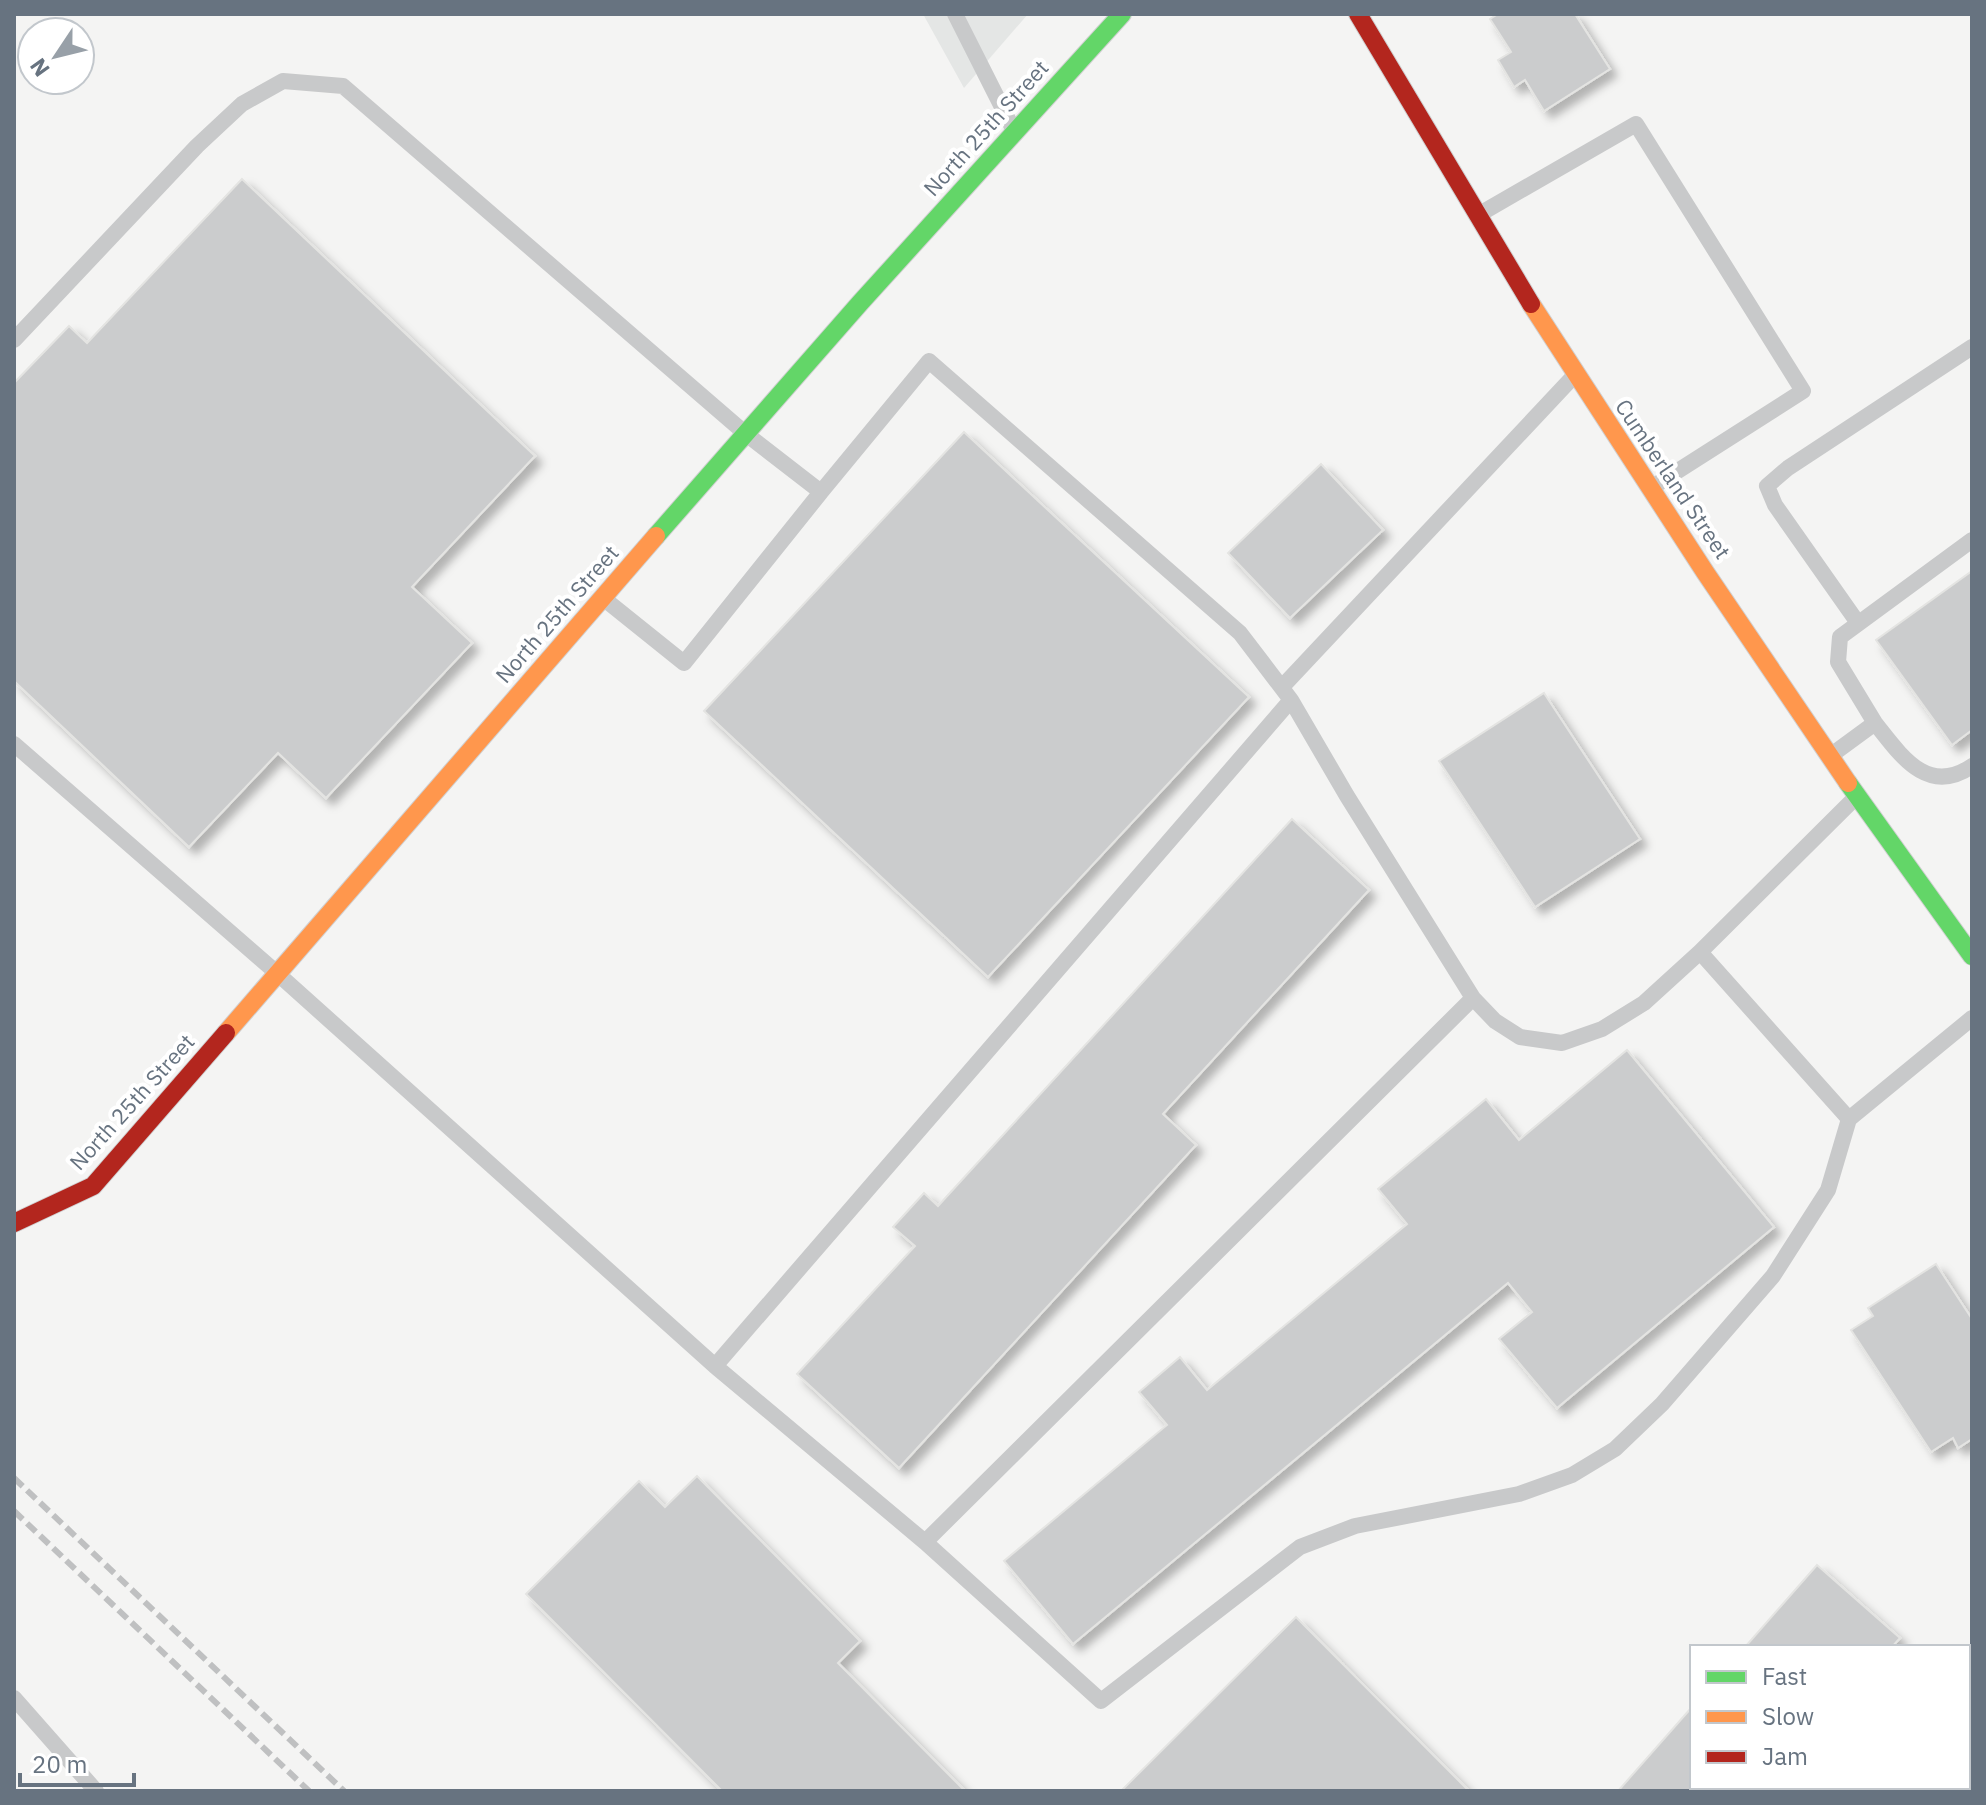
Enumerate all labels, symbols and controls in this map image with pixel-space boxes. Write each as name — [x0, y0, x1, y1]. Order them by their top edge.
north arrow — [16, 16, 96, 96]
text: N — [23, 53, 56, 83]
street label: North 25th Street — [917, 53, 1054, 202]
street label: Cumberland Street — [1609, 393, 1738, 564]
street label: North 25th Street — [489, 539, 625, 689]
street label: North 25th Street — [63, 1027, 200, 1176]
legend — [1690, 1645, 1970, 1789]
text: Fast — [1762, 1660, 1807, 1692]
text: Slow — [1762, 1700, 1814, 1732]
scale bar — [20, 1737, 134, 1787]
text: Jam — [1762, 1740, 1808, 1772]
text: 20 m — [32, 1748, 87, 1780]

